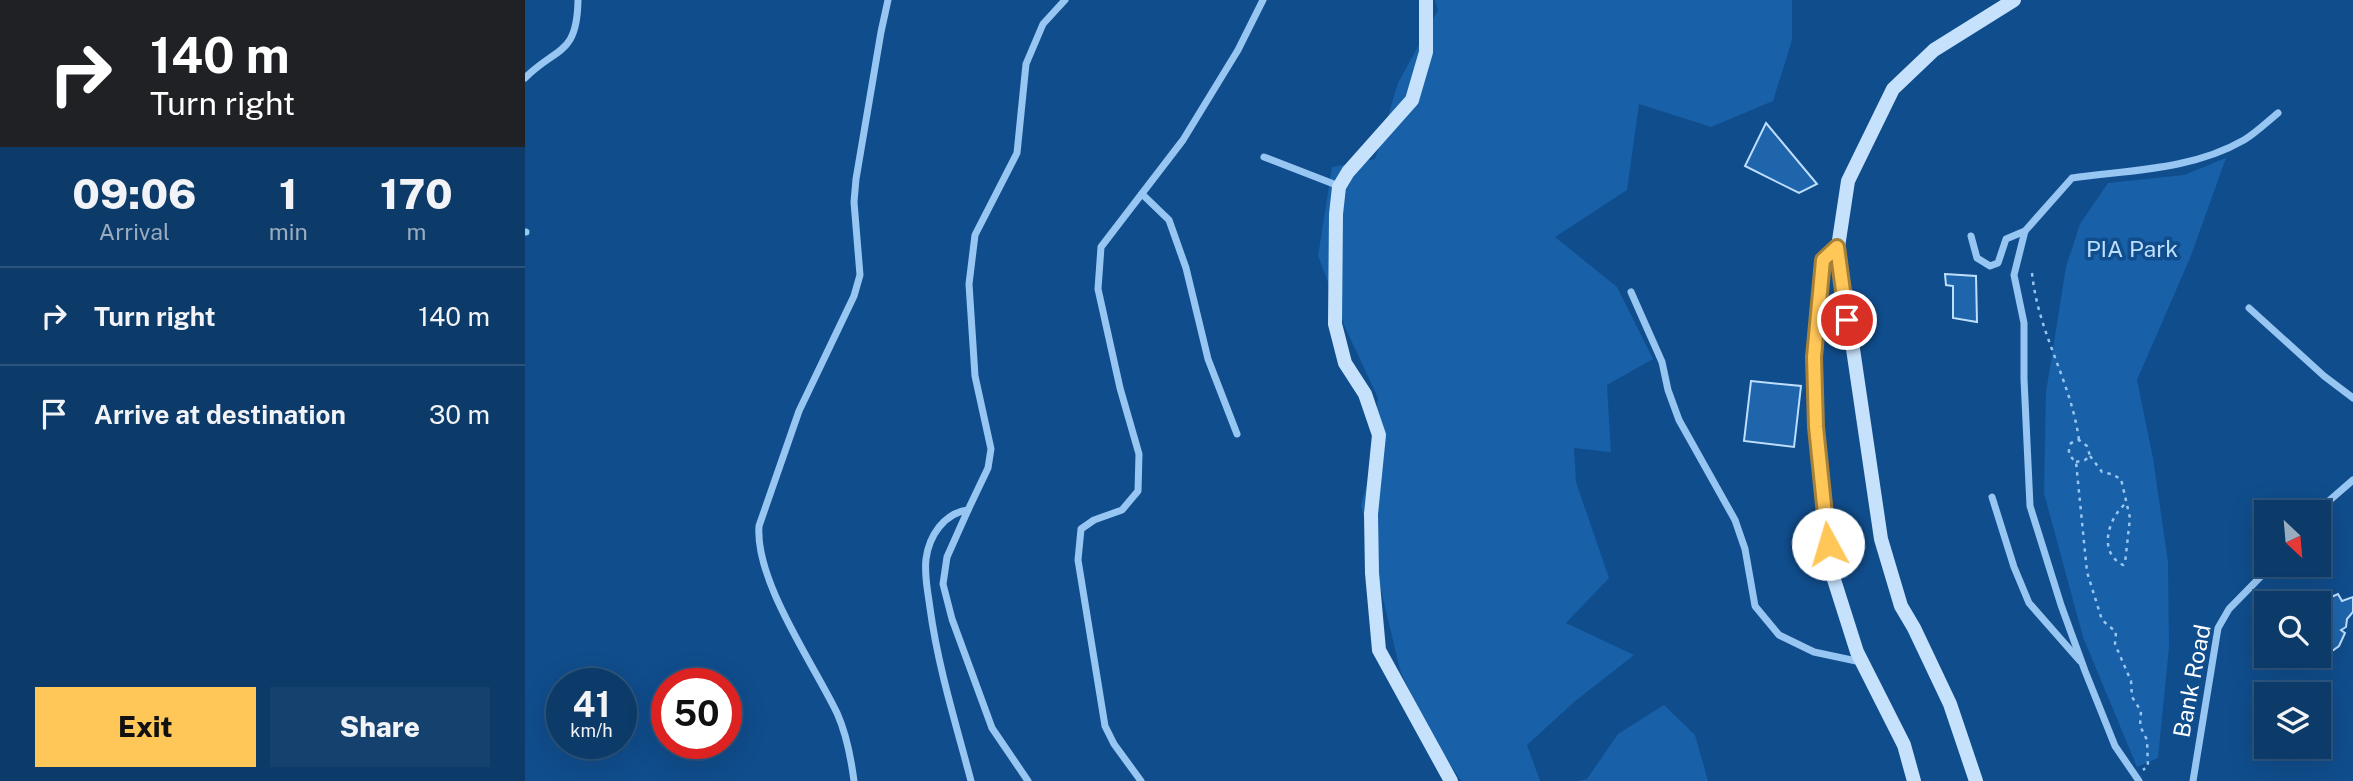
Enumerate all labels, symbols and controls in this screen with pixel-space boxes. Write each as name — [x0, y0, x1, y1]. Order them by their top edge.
text: 140 m — [150, 26, 290, 84]
icon: right — [35, 28, 126, 119]
text: Turn right — [150, 85, 295, 122]
text: 09:06 — [72, 169, 196, 218]
text: 1 — [279, 169, 297, 218]
text: 170 — [380, 169, 453, 218]
text: Arrival — [99, 218, 170, 245]
text: min — [269, 218, 308, 245]
text: m — [406, 218, 426, 245]
park label: PIA Park — [2086, 235, 2178, 262]
pin — [1817, 290, 1877, 350]
icon: right — [35, 297, 73, 335]
text: Turn right — [94, 301, 216, 332]
text: 140 m — [418, 301, 490, 332]
icon: arrive — [1828, 301, 1866, 339]
icon: arrive — [35, 395, 73, 433]
text: Arrive at destination — [94, 399, 346, 430]
text: 30 m — [429, 399, 490, 430]
north arrow — [2254, 500, 2331, 578]
map controls — [2254, 500, 2331, 759]
position arrow — [1791, 507, 1865, 581]
button: search — [2254, 591, 2331, 668]
street label: Bank Road — [2167, 622, 2216, 740]
speed limit sign: 50 — [651, 668, 742, 759]
button: layers — [2254, 682, 2331, 759]
text: 41 — [573, 684, 610, 725]
button: Exit — [35, 687, 256, 767]
button: Share — [270, 687, 490, 767]
text: km/h — [570, 720, 613, 741]

